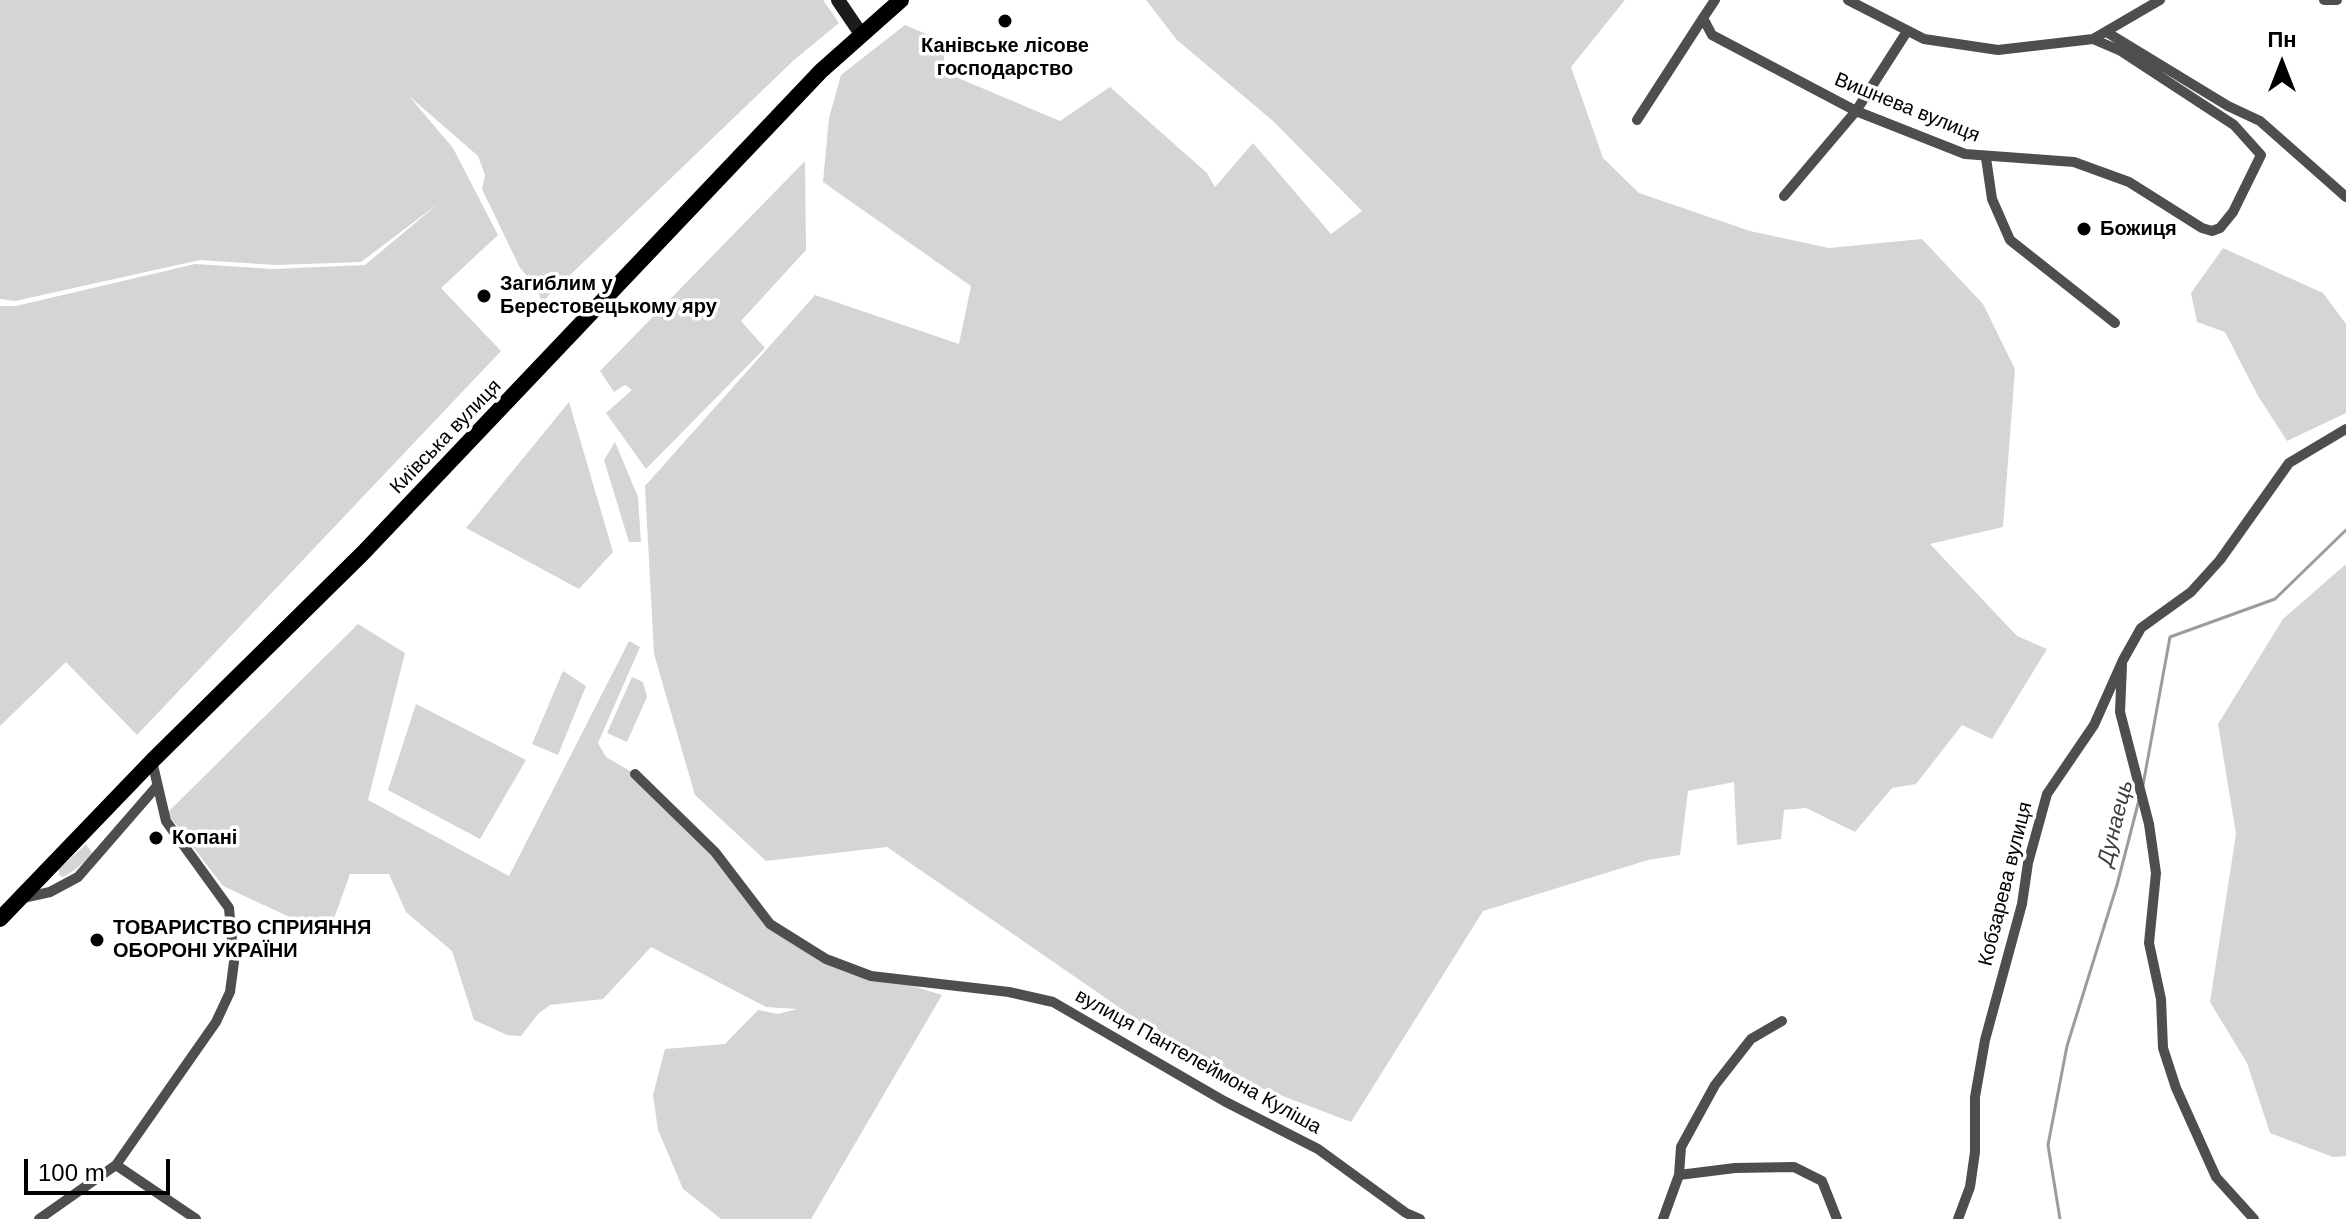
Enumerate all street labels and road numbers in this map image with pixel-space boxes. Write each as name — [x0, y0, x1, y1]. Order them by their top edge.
street label: Вишнева вулиця — [1831, 68, 1983, 148]
street label: Київська вулиця — [385, 375, 507, 499]
street label: Кобзарева вулиця — [1974, 799, 2038, 969]
street label: вулиця Пантелеймона Куліша — [1071, 984, 1325, 1140]

